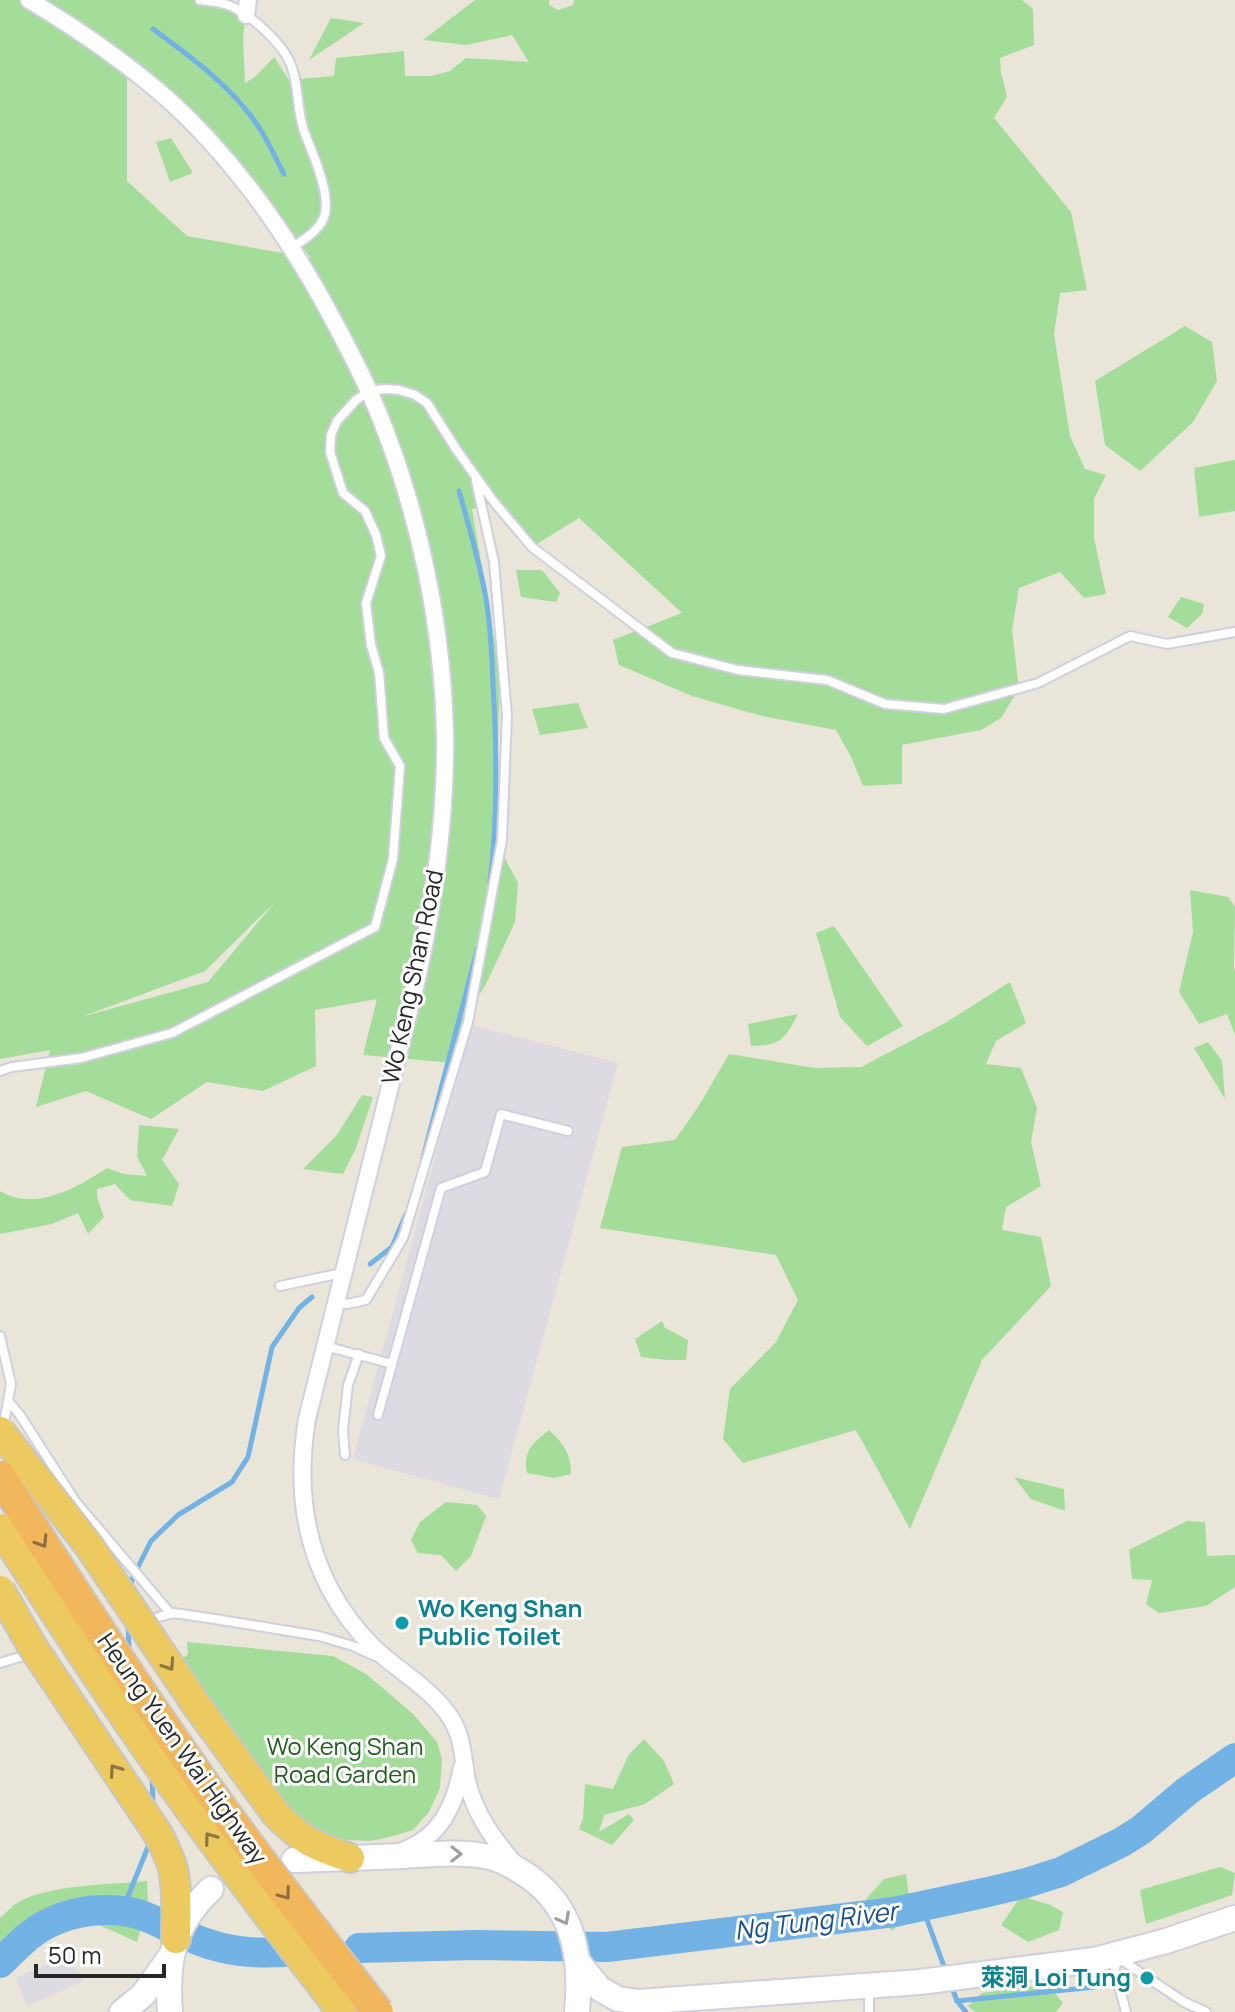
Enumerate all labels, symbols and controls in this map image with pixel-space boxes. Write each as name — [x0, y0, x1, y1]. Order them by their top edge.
street label: Wo Keng Shan Road — [373, 866, 450, 1087]
one-way arrow — [32, 1533, 47, 1548]
place label: Wo Keng Shan Public Toilet — [418, 1591, 583, 1652]
marker: Wo Keng Shan Public Toilet — [393, 1614, 411, 1632]
street label: Heung Yuen Wai Highway — [91, 1626, 276, 1871]
one-way arrow — [159, 1656, 174, 1671]
park label: Wo Keng Shan Road Garden — [267, 1729, 423, 1790]
one-way arrow — [110, 1764, 125, 1778]
one-way arrow — [206, 1833, 220, 1847]
one-way arrow — [450, 1846, 463, 1863]
one-way arrow — [276, 1885, 290, 1900]
water label: Ng Tung River — [732, 1892, 903, 1948]
one-way arrow — [555, 1911, 570, 1925]
scale bar — [36, 1928, 164, 1978]
text: 50 m — [48, 1938, 102, 1971]
place label: 萊洞 Loi Tung — [981, 1960, 1131, 1993]
marker: 萊洞 Loi Tung — [1138, 1969, 1156, 1987]

